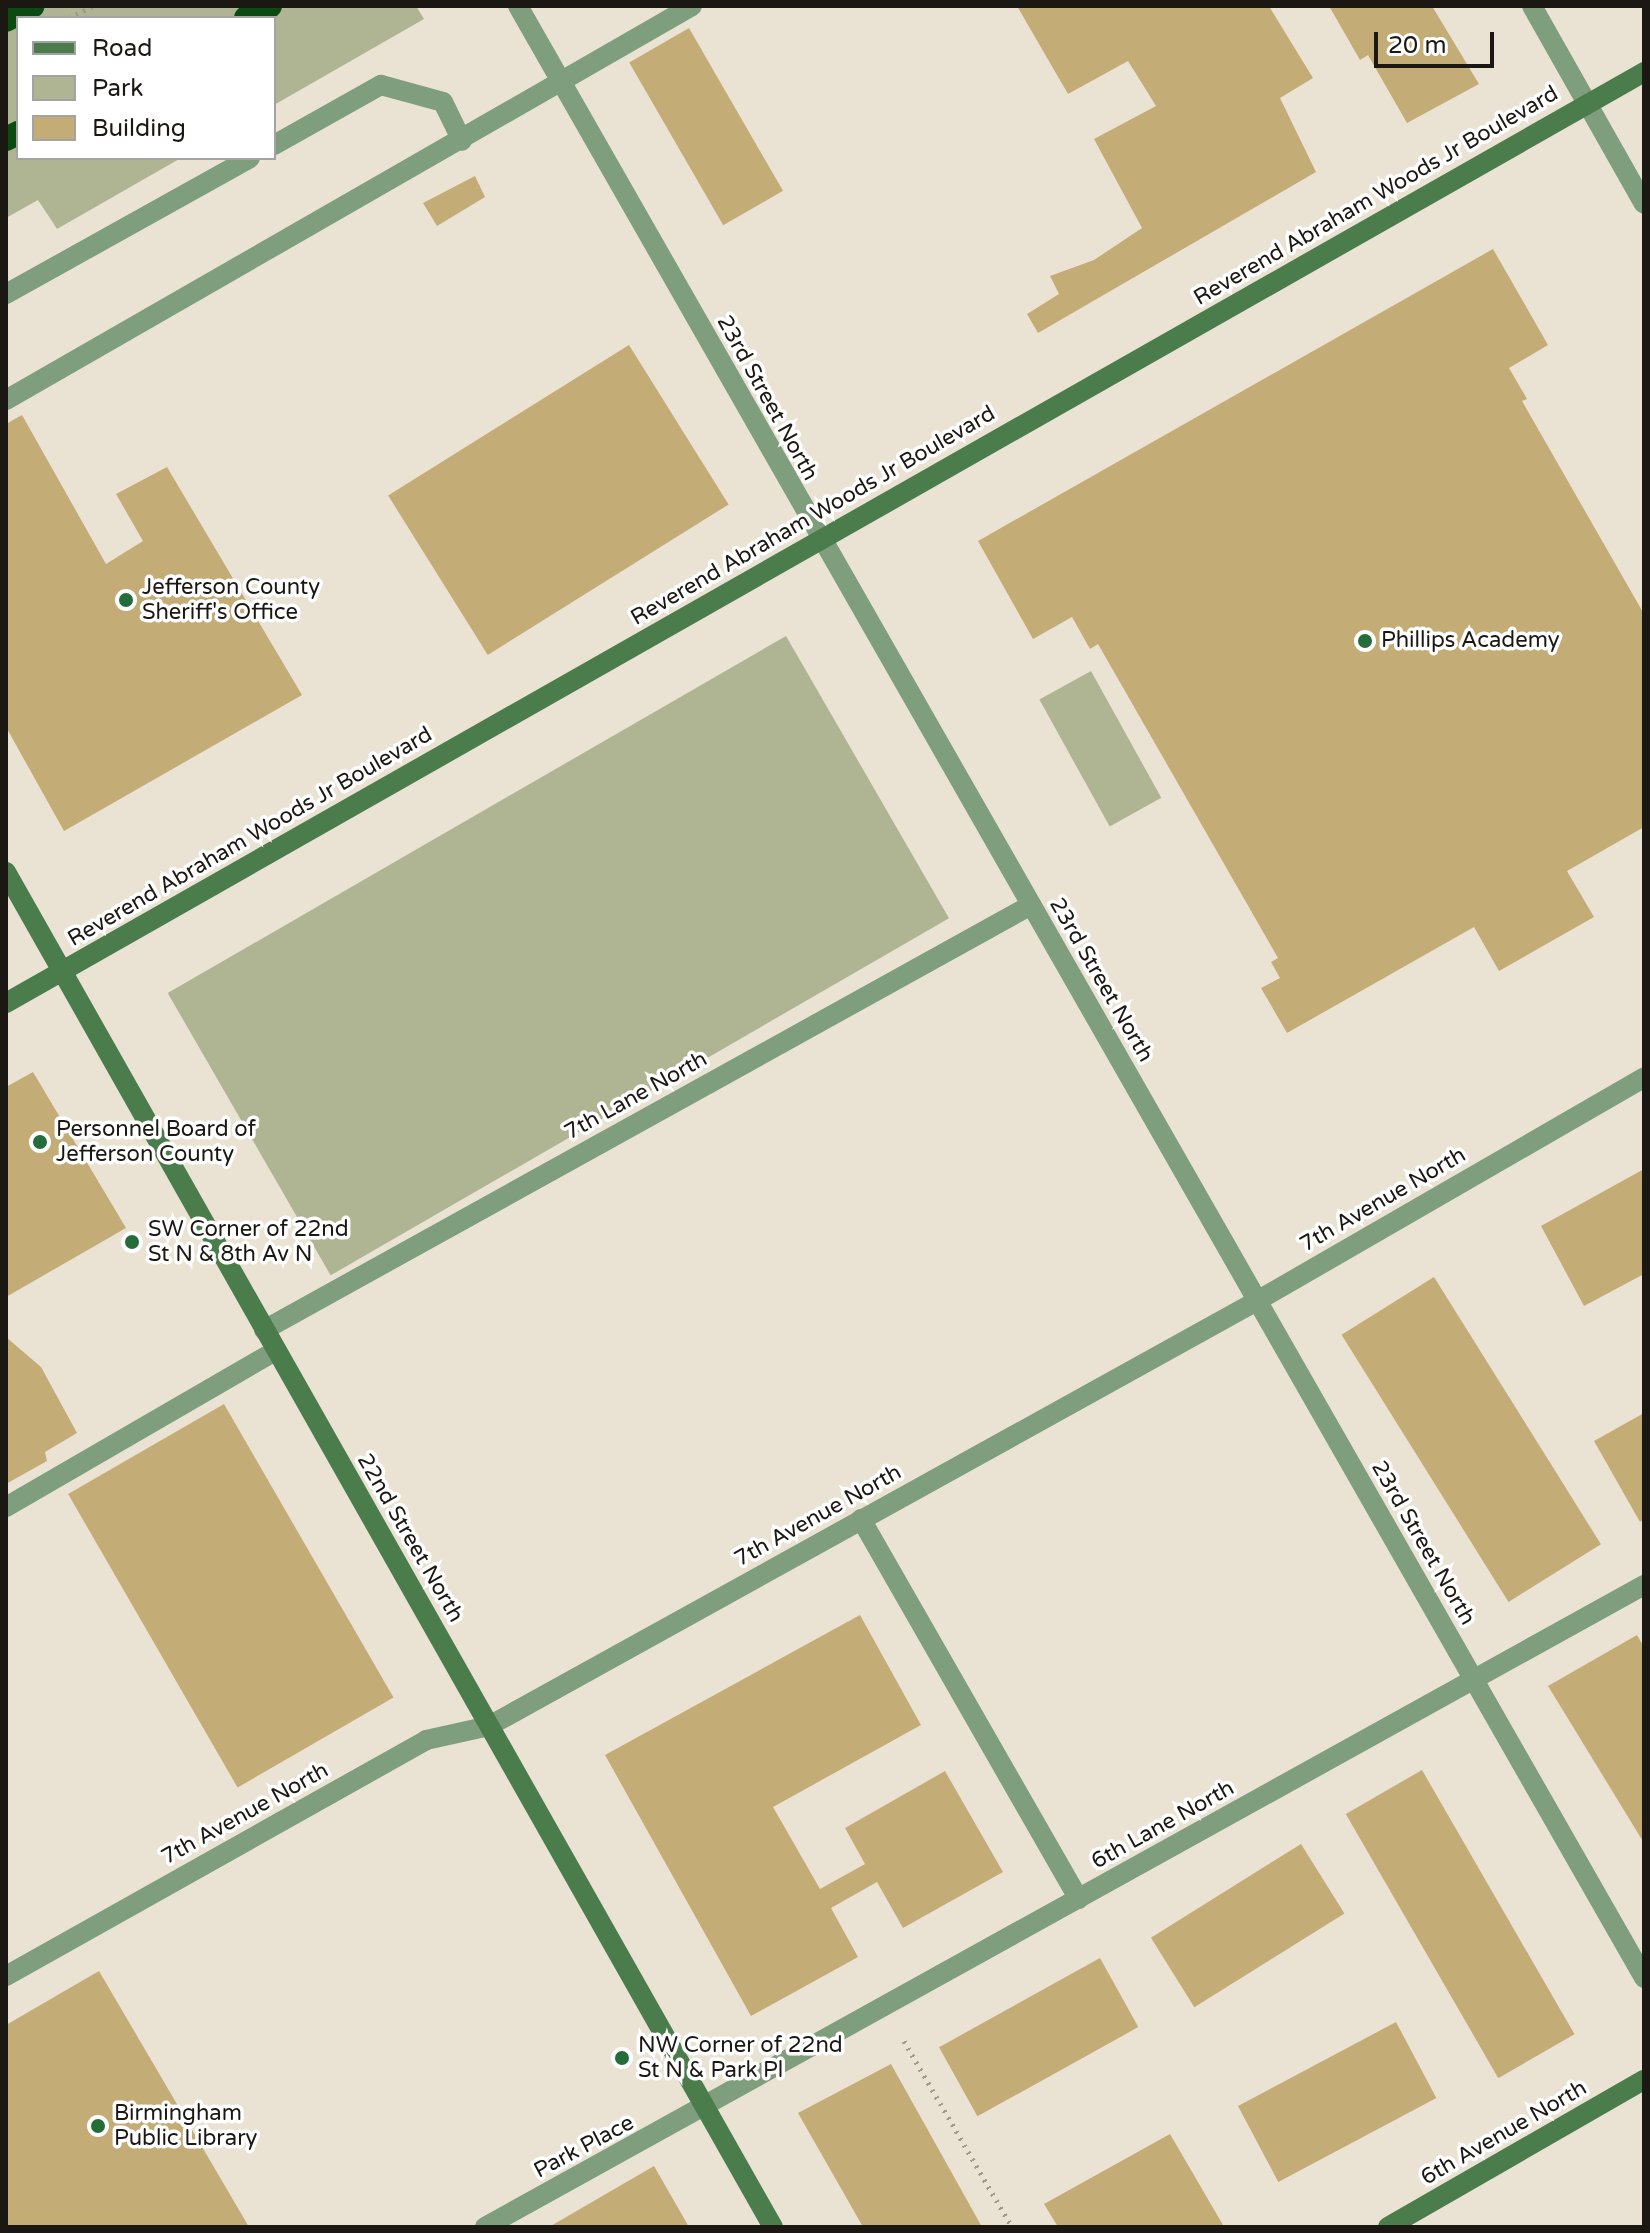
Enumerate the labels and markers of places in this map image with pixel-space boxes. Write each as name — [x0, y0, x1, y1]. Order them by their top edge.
place label: Jefferson County Sheriff's Office — [142, 574, 320, 626]
marker: Jefferson County Sheriff's Office — [117, 591, 135, 609]
place label: Phillips Academy — [1381, 628, 1560, 654]
marker: Phillips Academy — [1356, 632, 1374, 650]
place label: Personnel Board of Jefferson County — [56, 1116, 256, 1168]
marker: Personnel Board of Jefferson County — [31, 1133, 49, 1151]
place label: SW Corner of 22nd St N & 8th Av N — [148, 1216, 349, 1268]
marker: SW Corner of 22nd St N & 8th Av N — [123, 1233, 141, 1251]
place label: NW Corner of 22nd St N & Park Pl — [638, 2032, 843, 2084]
marker: NW Corner of 22nd St N & Park Pl — [613, 2049, 631, 2067]
place label: Birmingham Public Library — [114, 2100, 257, 2152]
marker: Birmingham Public Library — [89, 2117, 107, 2135]

